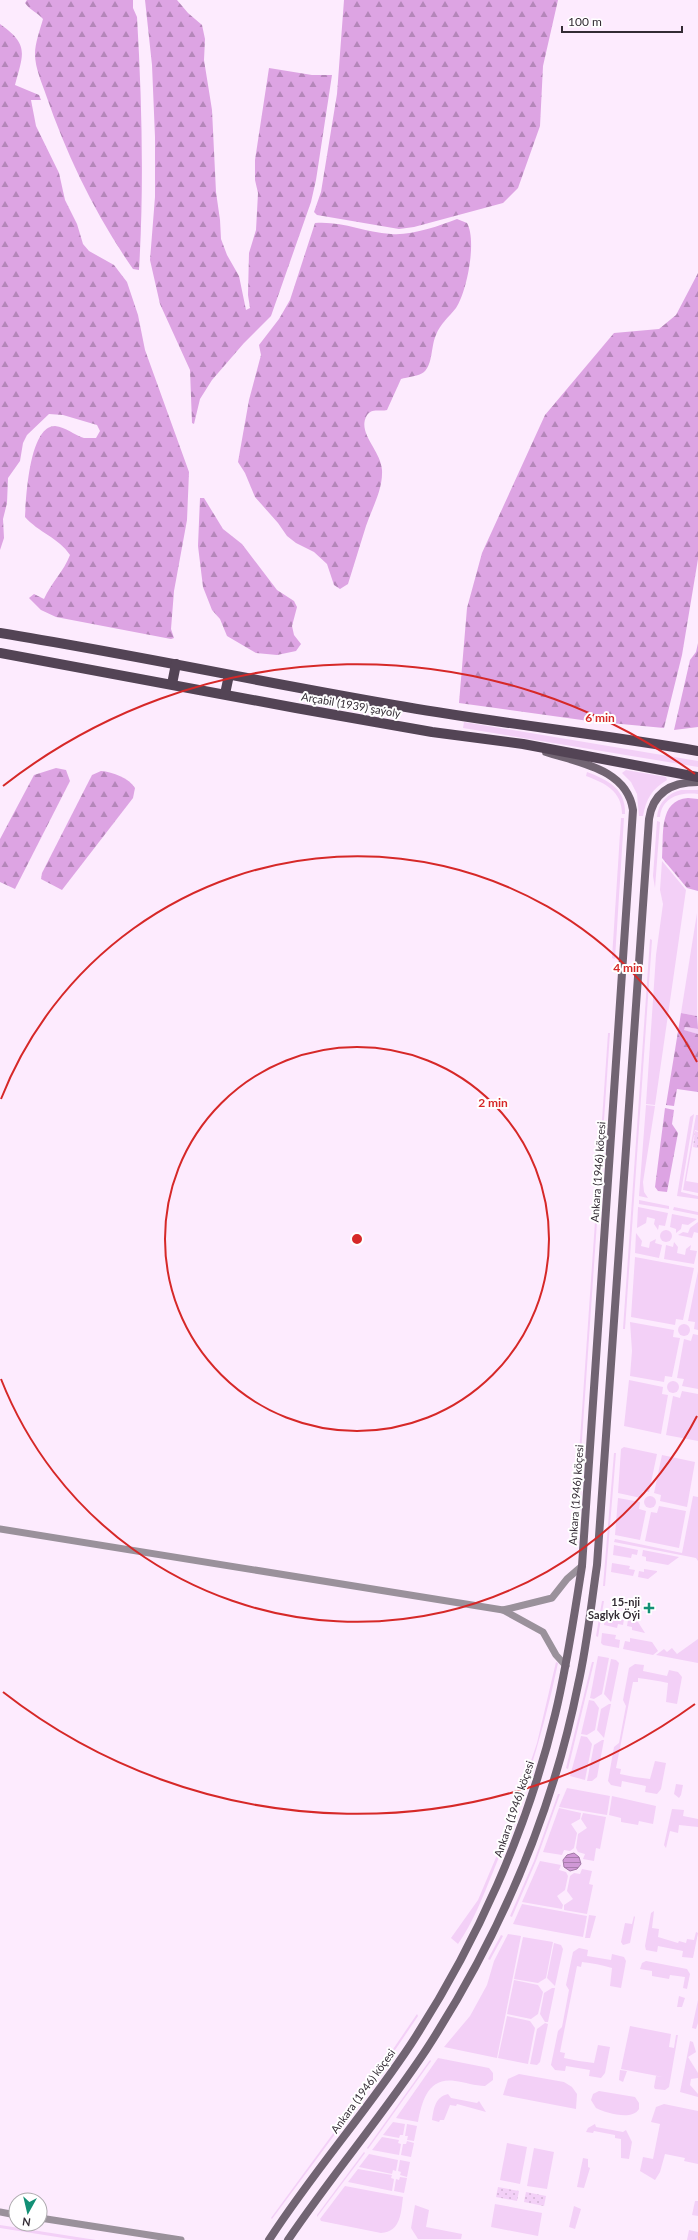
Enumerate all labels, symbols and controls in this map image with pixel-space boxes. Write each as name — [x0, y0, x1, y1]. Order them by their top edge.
scale bar — [562, 8, 682, 34]
text: 100 m — [568, 14, 602, 29]
street label: Arçabil (1939) şaýoly — [300, 689, 402, 720]
text: 6 min — [585, 710, 615, 725]
text: 4 min — [613, 960, 643, 975]
text: 2 min — [478, 1095, 508, 1110]
street label: Ankara (1946) köçesi — [587, 1121, 608, 1223]
centre of rings — [350, 1232, 364, 1246]
street label: Ankara (1946) köçesi — [565, 1444, 586, 1546]
place label: 15-nji Saglyk Öýi — [588, 1595, 640, 1621]
marker: 15-nji Saglyk Öýi — [643, 1602, 655, 1614]
street label: Ankara (1946) köçesi — [491, 1759, 536, 1859]
street label: Ankara (1946) köçesi — [328, 2046, 398, 2135]
north arrow — [8, 2192, 48, 2232]
text: N — [21, 2215, 32, 2229]

